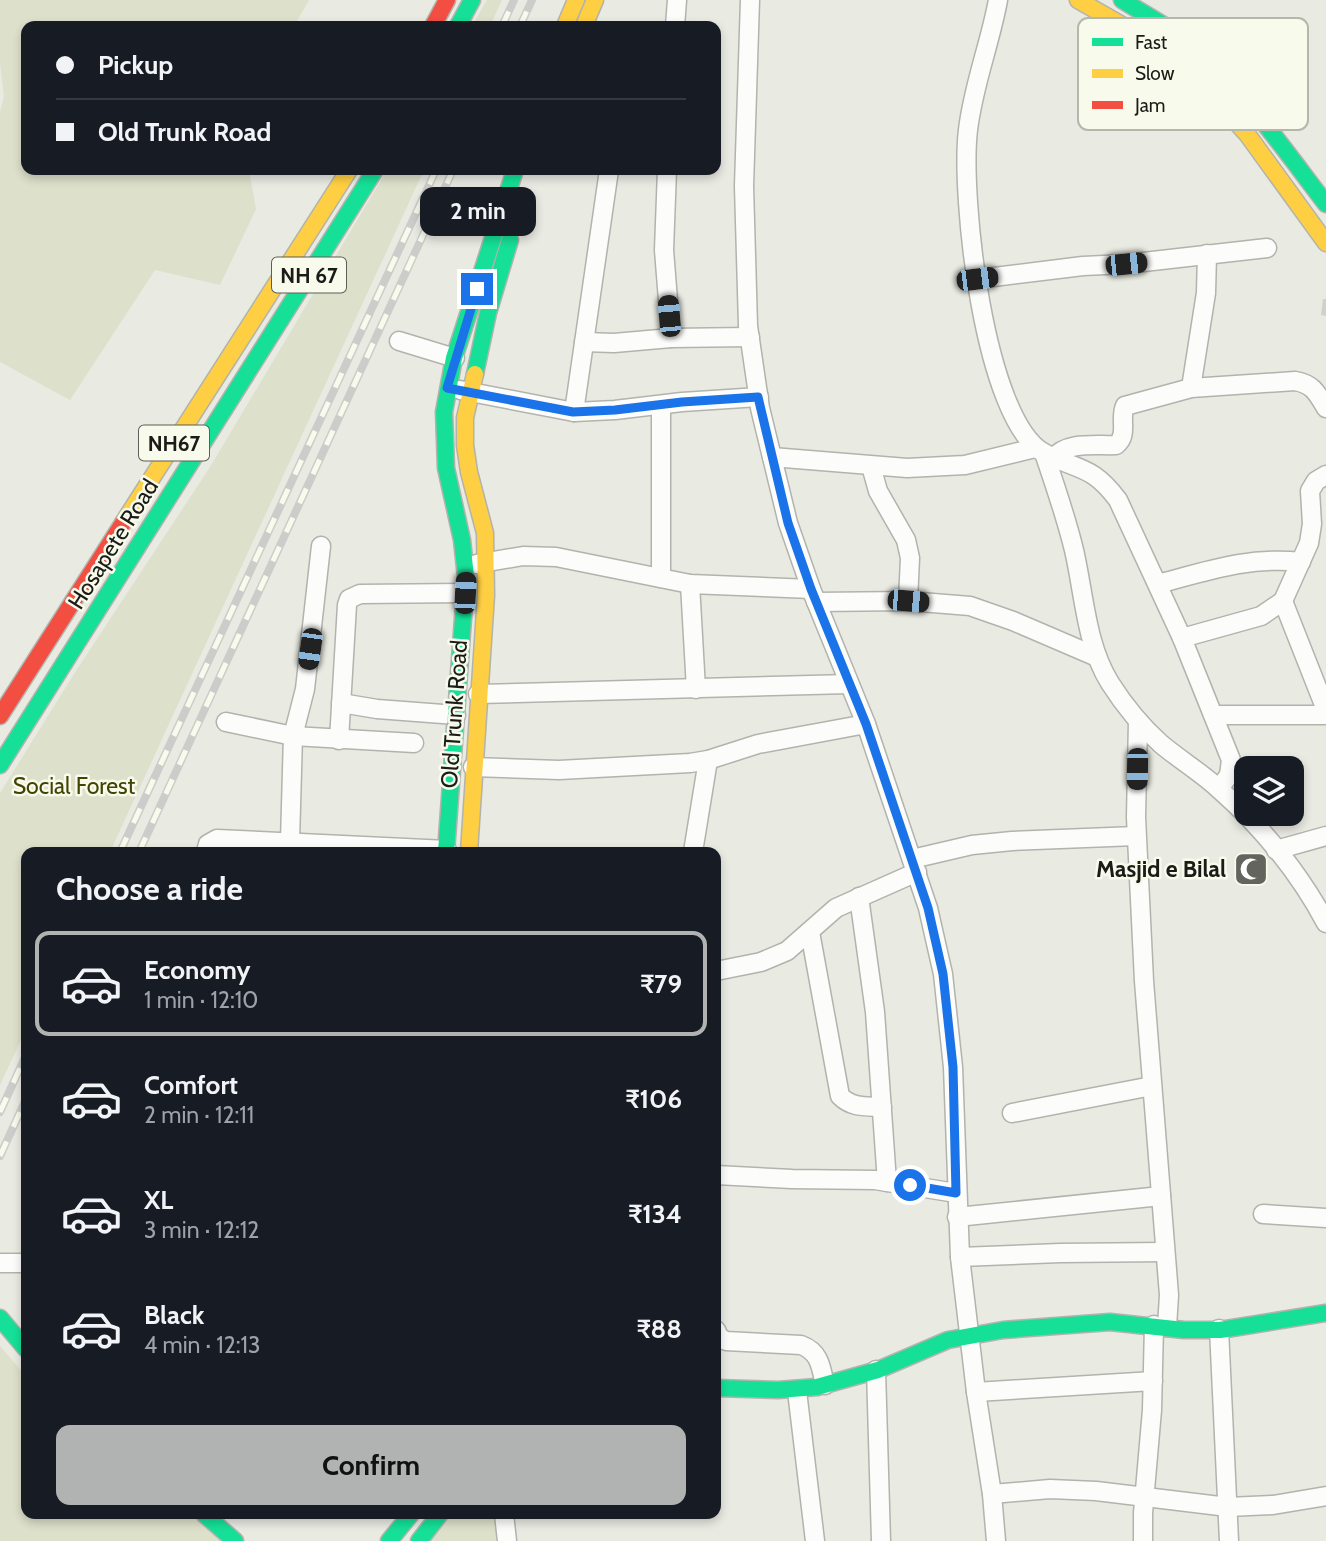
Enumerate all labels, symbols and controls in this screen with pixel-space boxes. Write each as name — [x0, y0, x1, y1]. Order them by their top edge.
legend — [1078, 18, 1308, 130]
text: Fast — [1135, 31, 1168, 54]
text: Pickup — [98, 49, 173, 81]
text: Slow — [1135, 62, 1175, 85]
text: Jam — [1134, 94, 1165, 117]
text: Old Trunk Road — [98, 116, 271, 148]
callout: 2 min — [419, 188, 535, 236]
text: 2 min — [450, 197, 506, 225]
car — [1105, 251, 1148, 277]
road number: NH 67 — [272, 258, 346, 292]
car — [955, 266, 1000, 292]
route end — [461, 273, 493, 305]
car — [657, 294, 682, 338]
road number: NH67 — [139, 426, 209, 460]
street label: Hosapete Road — [62, 474, 164, 614]
car — [454, 571, 477, 615]
car — [887, 589, 930, 613]
car — [297, 627, 324, 671]
street label: Old Trunk Road — [435, 639, 473, 789]
car — [1127, 748, 1148, 790]
map controls — [1234, 756, 1304, 826]
button: layers — [1234, 756, 1304, 826]
park label: Social Forest — [13, 772, 136, 800]
mosque icon: Masjid e Bilal — [1232, 850, 1270, 888]
place label: Masjid e Bilal — [1096, 855, 1226, 883]
text: Choose a ride — [56, 869, 243, 908]
icon: car — [60, 952, 123, 1015]
text: Economy — [144, 954, 250, 986]
text: ₹79 — [640, 968, 682, 1000]
text: 1 min · 12:10 — [144, 986, 258, 1014]
icon: car — [60, 1067, 123, 1130]
text: Comfort — [144, 1069, 238, 1101]
text: ₹106 — [625, 1083, 682, 1115]
text: 2 min · 12:11 — [144, 1101, 254, 1129]
route start — [894, 1169, 926, 1201]
icon: car — [60, 1182, 123, 1245]
text: XL — [144, 1184, 173, 1216]
text: ₹134 — [628, 1198, 682, 1230]
text: 3 min · 12:12 — [144, 1216, 259, 1244]
icon: car — [60, 1297, 123, 1360]
text: Black — [144, 1299, 204, 1331]
text: ₹88 — [636, 1313, 682, 1345]
text: 4 min · 12:13 — [144, 1331, 260, 1359]
button: Confirm — [56, 1425, 686, 1505]

